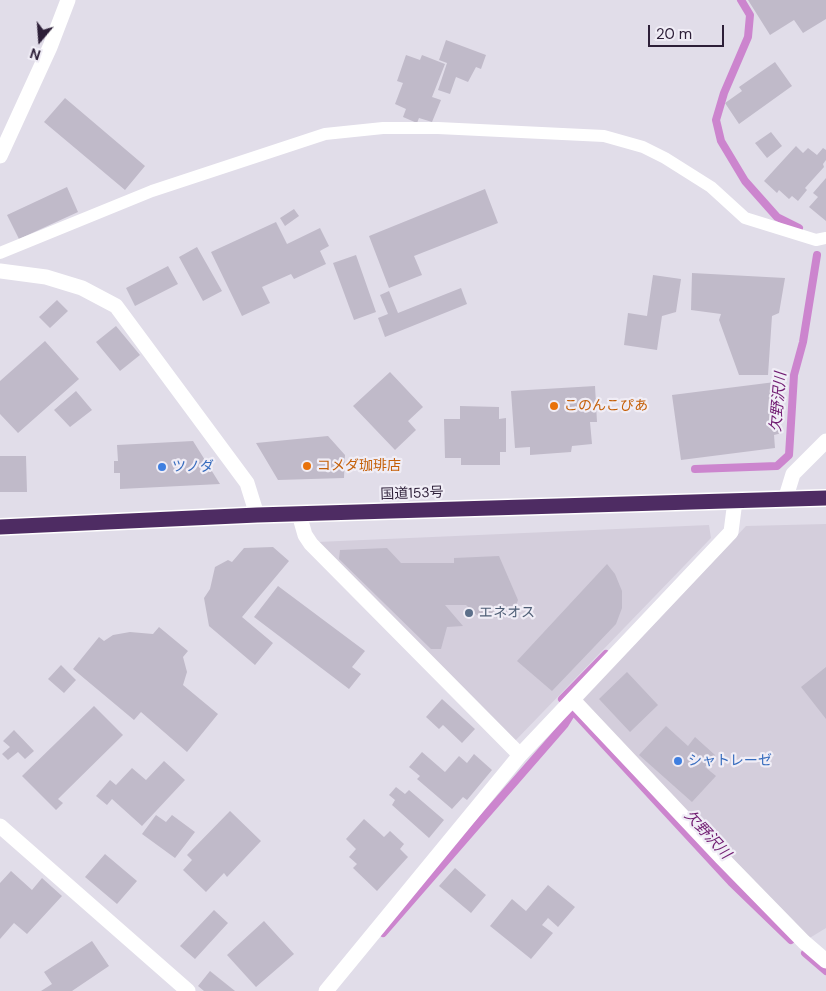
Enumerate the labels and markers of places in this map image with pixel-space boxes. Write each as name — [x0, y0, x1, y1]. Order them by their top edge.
place label: このんこぴあ — [564, 398, 648, 414]
marker: このんこぴあ — [548, 400, 560, 412]
place label: コメダ珈琲店 — [317, 458, 401, 474]
place label: ツノダ — [172, 459, 214, 475]
marker: コメダ珈琲店 — [301, 460, 313, 472]
marker: ツノダ — [156, 461, 168, 473]
place label: エネオス — [479, 605, 535, 621]
marker: エネオス — [463, 607, 475, 619]
place label: シャトレーゼ — [688, 753, 772, 769]
marker: シャトレーゼ — [672, 755, 684, 767]

